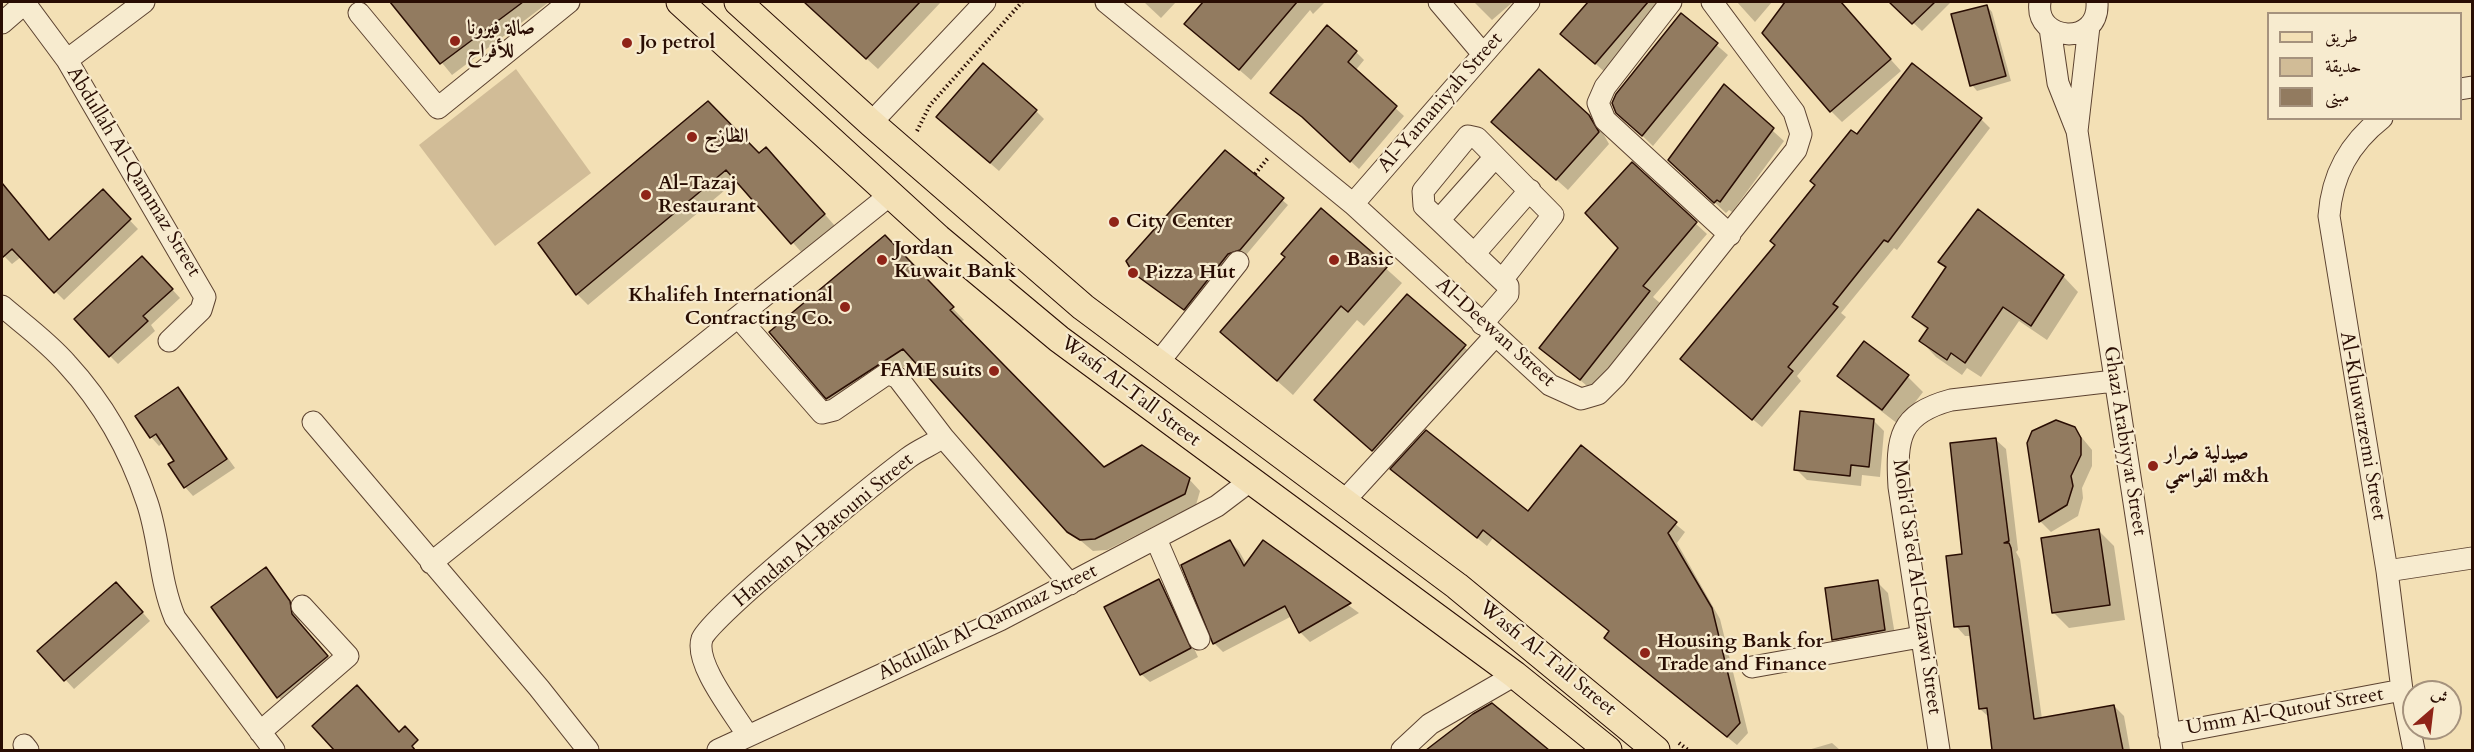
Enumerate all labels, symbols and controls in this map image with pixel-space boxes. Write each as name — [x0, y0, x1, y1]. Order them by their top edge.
legend — [2267, 12, 2462, 120]
place label: صالة فيرونا للأفراح — [467, 17, 535, 64]
text: طريق — [2325, 24, 2358, 49]
street label: Al-Yamaniyah Street — [1374, 28, 1508, 178]
place label: Jo petrol — [639, 31, 715, 55]
marker: صالة فيرونا للأفراح — [448, 34, 462, 48]
marker: Jo petrol — [620, 36, 634, 50]
text: حديقة — [2325, 54, 2361, 79]
street label: Abdullah Al-Qammaz Street — [61, 63, 205, 281]
text: مبنى — [2325, 84, 2350, 109]
place label: الطازج — [704, 125, 749, 149]
marker: الطازج — [685, 130, 699, 144]
place label: Al-Tazaj Restaurant — [658, 172, 756, 219]
marker: Al-Tazaj Restaurant — [639, 188, 653, 202]
place label: City Center — [1126, 210, 1232, 234]
marker: City Center — [1107, 215, 1121, 229]
place label: Jordan Kuwait Bank — [894, 237, 1017, 284]
place label: Basic — [1346, 248, 1394, 272]
marker: Jordan Kuwait Bank — [875, 253, 889, 267]
marker: Basic — [1327, 253, 1341, 267]
place label: Pizza Hut — [1145, 261, 1235, 285]
marker: Pizza Hut — [1126, 266, 1140, 280]
street label: Al-Deewan Street — [1430, 273, 1560, 393]
place label: Khalifeh International Contracting Co. — [628, 284, 833, 331]
marker: Khalifeh International Contracting Co. — [838, 300, 852, 314]
street label: Al-Khuwarzemi Street — [2334, 330, 2390, 522]
street label: Wasfi Al-Tall Street — [1055, 331, 1205, 453]
street label: Ghazi Arabiyyat Street — [2097, 345, 2151, 537]
place label: FAME suits — [880, 359, 982, 383]
marker: FAME suits — [987, 364, 1001, 378]
place label: صيدلية ضرار القواسمي m&h — [2165, 442, 2269, 489]
street label: Hamdan Al-Batouni Street — [729, 449, 919, 613]
street label: Moh'd Sa'ed Al-Ghzawi Street — [1886, 458, 1946, 716]
marker: صيدلية ضرار القواسمي m&h — [2146, 459, 2160, 473]
street label: Abdullah Al-Qammaz Street — [875, 559, 1101, 687]
street label: Wasfi Al-Tall Street — [1474, 596, 1620, 722]
place label: Housing Bank for Trade and Finance — [1657, 630, 1827, 677]
marker: Housing Bank for Trade and Finance — [1638, 646, 1652, 660]
north arrow — [2402, 680, 2462, 740]
text: ش — [2427, 682, 2452, 709]
street label: Umm Al-Qutouf Street — [2185, 683, 2385, 741]

